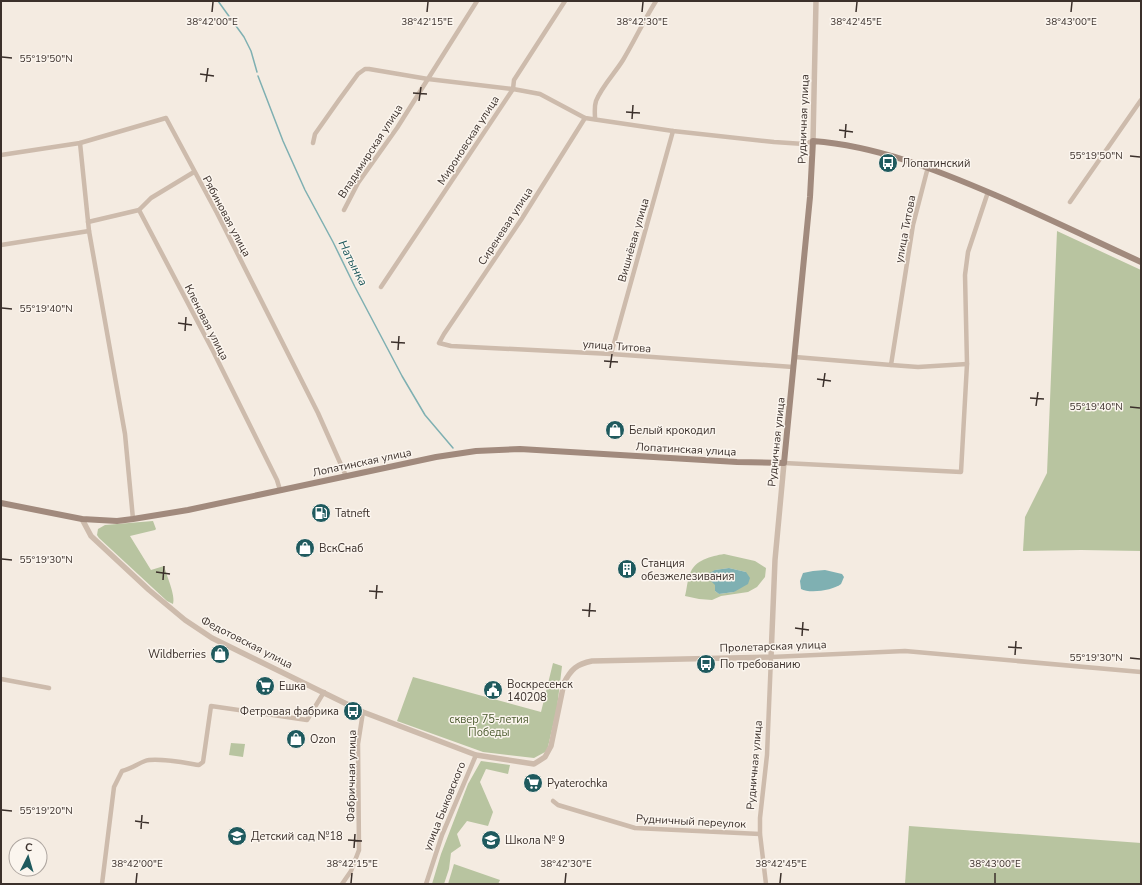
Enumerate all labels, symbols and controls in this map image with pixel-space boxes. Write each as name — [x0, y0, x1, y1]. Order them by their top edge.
text: 38°42'00"E — [186, 15, 238, 29]
text: 38°42'15"E — [401, 15, 453, 29]
text: 38°42'30"E — [616, 15, 668, 29]
text: 38°42'45"E — [830, 15, 882, 29]
text: 38°43'00"E — [1045, 15, 1097, 29]
text: 55°19'50"N — [19, 52, 73, 66]
street label: Рудничная улица — [794, 74, 813, 164]
street label: Мироновская улица — [434, 93, 503, 188]
street label: Владимирская улица — [334, 101, 406, 201]
text: 55°19'50"N — [1069, 149, 1123, 163]
bus stop icon: Лопатинский — [877, 152, 899, 174]
place label: Лопатинский — [902, 156, 970, 171]
street label: Рябиновая улица — [199, 173, 254, 259]
street label: Сиреневая улица — [475, 184, 536, 268]
street label: улица Титова — [892, 194, 919, 264]
street label: Вишнёвая улица — [614, 196, 653, 284]
water label: Натынка — [335, 237, 371, 289]
street label: Кленовая улица — [181, 282, 232, 363]
text: 55°19'40"N — [19, 302, 73, 316]
street label: улица Титова — [582, 337, 652, 356]
street label: Рудничная улица — [764, 397, 789, 488]
text: 55°19'40"N — [1069, 400, 1123, 414]
shop icon: Белый крокодил — [604, 419, 626, 441]
place label: Белый крокодил — [629, 423, 716, 438]
street label: Лопатинская улица — [635, 439, 737, 460]
street label: Лопатинская улица — [311, 445, 413, 480]
fuel station icon: Tatneft — [310, 502, 332, 524]
place label: Tatneft — [335, 506, 370, 521]
shop icon: ВскСнаб — [294, 537, 316, 559]
place label: ВскСнаб — [319, 541, 363, 556]
text: 55°19'30"N — [19, 553, 73, 567]
place label: Станция обезжелезивания — [641, 556, 734, 584]
building icon: Станция обезжелезивания — [616, 558, 638, 580]
street label: Федотовская улица — [198, 613, 295, 672]
street label: Пролетарская улица — [719, 637, 827, 656]
shop icon: Wildberries — [209, 643, 231, 665]
place label: Wildberries — [148, 647, 206, 662]
text: 55°19'30"N — [1069, 651, 1123, 665]
bus stop icon: По требованию — [695, 653, 717, 675]
place label: По требованию — [720, 657, 800, 672]
supermarket icon: Ешка — [254, 675, 276, 697]
place label: Воскресенск 140208 — [507, 677, 573, 705]
place label: Ешка — [279, 679, 306, 694]
public building icon: Воскресенск 140208 — [482, 679, 504, 701]
bus stop icon: Фетровая фабрика — [342, 700, 364, 722]
place label: Фетровая фабрика — [240, 704, 339, 719]
park label: сквер 75-летия Победы — [449, 712, 529, 740]
street label: Рудничная улица — [743, 720, 766, 810]
shop icon: Ozon — [285, 728, 307, 750]
street label: Фабричная улица — [343, 730, 360, 822]
place label: Ozon — [310, 732, 336, 747]
street label: улица Быковского — [420, 759, 469, 853]
supermarket icon: Pyaterochka — [522, 772, 544, 794]
place label: Pyaterochka — [547, 776, 608, 791]
text: 55°19'20"N — [19, 804, 73, 818]
street label: Рудничный переулок — [635, 811, 747, 832]
school or university icon: Детский сад №18 — [226, 825, 248, 847]
place label: Детский сад №18 — [251, 829, 343, 844]
school or university icon: Школа № 9 — [480, 829, 502, 851]
place label: Школа № 9 — [505, 833, 565, 848]
north arrow — [8, 837, 48, 877]
text: С — [24, 840, 34, 855]
text: 38°42'00"E — [111, 857, 163, 871]
text: 38°42'15"E — [326, 857, 378, 871]
text: 38°42'30"E — [540, 857, 592, 871]
text: 38°42'45"E — [755, 857, 807, 871]
text: 38°43'00"E — [969, 857, 1021, 871]

